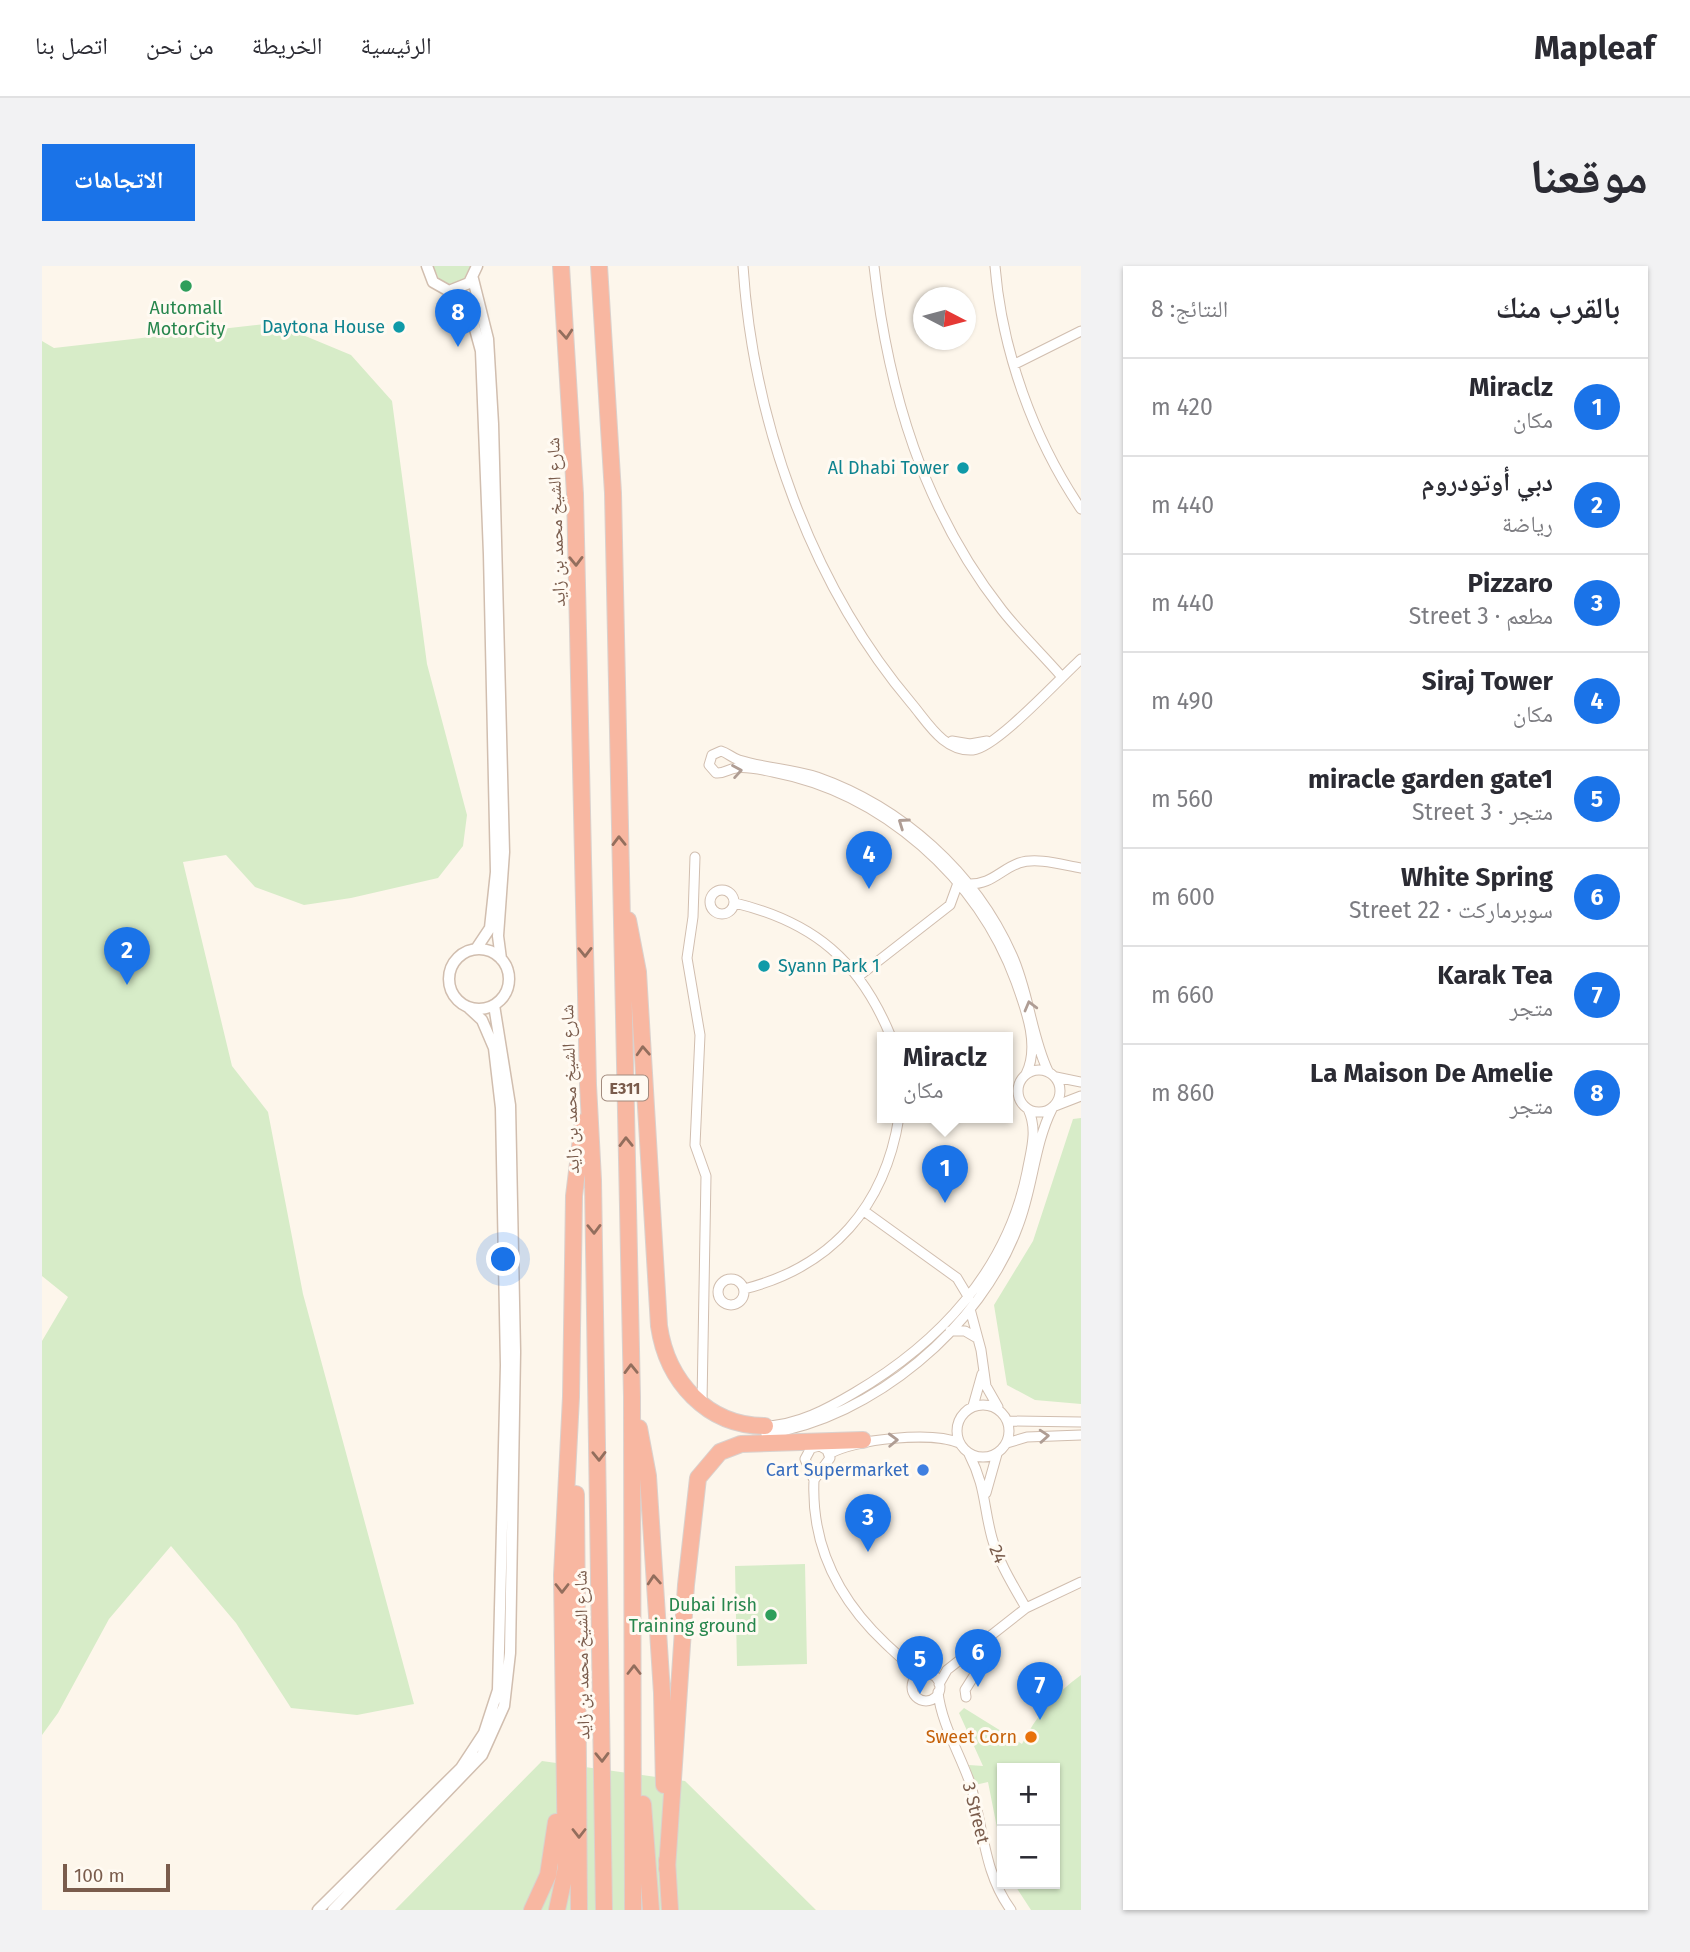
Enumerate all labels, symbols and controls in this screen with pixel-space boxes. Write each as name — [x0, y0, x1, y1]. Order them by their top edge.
text: Mapleaf — [1534, 28, 1655, 68]
text: اتصل بنا — [35, 32, 108, 60]
text: من نحن — [146, 32, 214, 60]
text: الخريطة — [252, 32, 322, 60]
text: الرئيسية — [360, 32, 432, 60]
button: الاتجاهات — [42, 144, 195, 221]
text: موقعنا — [1530, 147, 1648, 206]
marker: Automall MotorCity — [178, 278, 194, 294]
north arrow — [913, 287, 976, 350]
pin: 8 — [435, 289, 481, 347]
text: بالقرب منك — [1496, 290, 1620, 326]
text: النتائج: 8 — [1151, 295, 1228, 323]
place label: Automall MotorCity — [147, 297, 225, 340]
place label: Daytona House — [262, 316, 385, 338]
marker: Daytona House — [391, 319, 407, 335]
one-way arrow — [559, 329, 574, 340]
text: Miraclz — [1469, 372, 1553, 403]
text: 420 m — [1151, 393, 1213, 421]
text: 1 — [1592, 393, 1602, 421]
text: مكان — [1513, 406, 1553, 434]
street label: شارع الشيخ محمد بن زايد — [542, 437, 571, 607]
place label: Al Dhabi Tower — [828, 457, 949, 479]
marker: Al Dhabi Tower — [955, 460, 971, 476]
text: دبي أوتودروم — [1421, 467, 1553, 498]
text: 440 m — [1151, 491, 1214, 519]
text: 2 — [1591, 491, 1603, 519]
text: رياضة — [1502, 510, 1553, 538]
one-way arrow — [569, 556, 584, 567]
text: Pizzaro — [1468, 568, 1553, 599]
text: 440 m — [1151, 589, 1214, 617]
text: 3 — [1591, 589, 1603, 617]
text: مطعم · 3 Street — [1409, 602, 1553, 630]
text: Siraj Tower — [1422, 666, 1553, 697]
text: 490 m — [1151, 687, 1214, 715]
text: 4 — [1591, 687, 1604, 715]
text: مكان — [1513, 700, 1553, 728]
one-way arrow — [731, 764, 742, 779]
text: miracle garden gate1 — [1308, 764, 1553, 795]
text: 560 m — [1151, 785, 1213, 813]
text: 5 — [1591, 785, 1603, 813]
text: متجر · 3 Street — [1412, 798, 1553, 826]
one-way arrow — [898, 819, 911, 831]
pin: 4 — [846, 831, 892, 889]
one-way arrow — [612, 835, 627, 846]
text: White Spring — [1401, 862, 1553, 893]
text: 600 m — [1151, 883, 1215, 911]
text: 6 — [1591, 883, 1604, 911]
text: سوبرماركت · 22 Street — [1349, 896, 1553, 924]
pin: 2 — [104, 927, 150, 985]
one-way arrow — [577, 947, 592, 958]
place label: Syann Park 1 — [778, 955, 880, 977]
marker: Syann Park 1 — [756, 958, 772, 974]
text: Karak Tea — [1437, 960, 1553, 991]
text: 660 m — [1151, 981, 1214, 1009]
text: 7 — [1592, 981, 1602, 1009]
text: متجر — [1510, 994, 1553, 1022]
one-way arrow — [1024, 1000, 1038, 1012]
street label: شارع الشيخ محمد بن زايد — [556, 1004, 585, 1174]
popup — [877, 1032, 1013, 1123]
text: Miraclz — [903, 1042, 987, 1073]
one-way arrow — [636, 1045, 651, 1056]
text: La Maison De Amelie — [1310, 1058, 1553, 1089]
road number: E311 — [602, 1076, 648, 1100]
text: مكان — [903, 1076, 943, 1104]
text: 860 m — [1151, 1079, 1215, 1107]
text: 8 — [1590, 1079, 1604, 1107]
text: متجر — [1510, 1092, 1553, 1120]
one-way arrow — [618, 1136, 634, 1147]
pin: 1 — [922, 1145, 968, 1203]
one-way arrow — [586, 1224, 602, 1235]
your location — [486, 1242, 520, 1276]
one-way arrow — [623, 1364, 639, 1374]
one-way arrow — [1038, 1429, 1049, 1444]
one-way arrow — [888, 1432, 899, 1447]
one-way arrow — [591, 1451, 607, 1462]
place label: Cart Supermarket — [766, 1459, 910, 1481]
marker: Cart Supermarket — [915, 1462, 931, 1478]
pin: 3 — [845, 1494, 891, 1552]
street label: 24 — [984, 1542, 1012, 1567]
street label: شارع الشيخ محمد بن زايد — [570, 1570, 595, 1740]
one-way arrow — [647, 1574, 662, 1585]
one-way arrow — [554, 1583, 570, 1594]
place label: Dubai Irish Training ground — [629, 1594, 757, 1637]
marker: Dubai Irish Training ground — [763, 1607, 779, 1623]
pin: 6 — [955, 1629, 1001, 1687]
pin: 5 — [897, 1636, 943, 1694]
pin: 7 — [1017, 1662, 1063, 1720]
one-way arrow — [626, 1665, 642, 1675]
place label: Sweet Corn — [926, 1726, 1017, 1748]
marker: Sweet Corn — [1023, 1729, 1039, 1745]
one-way arrow — [594, 1752, 610, 1763]
map controls — [997, 1763, 1060, 1889]
button: + — [997, 1763, 1060, 1826]
street label: 3 Street — [958, 1780, 994, 1847]
button: − — [997, 1826, 1060, 1889]
one-way arrow — [571, 1828, 587, 1839]
scale bar — [63, 1861, 170, 1893]
text: 100 m — [74, 1864, 125, 1887]

